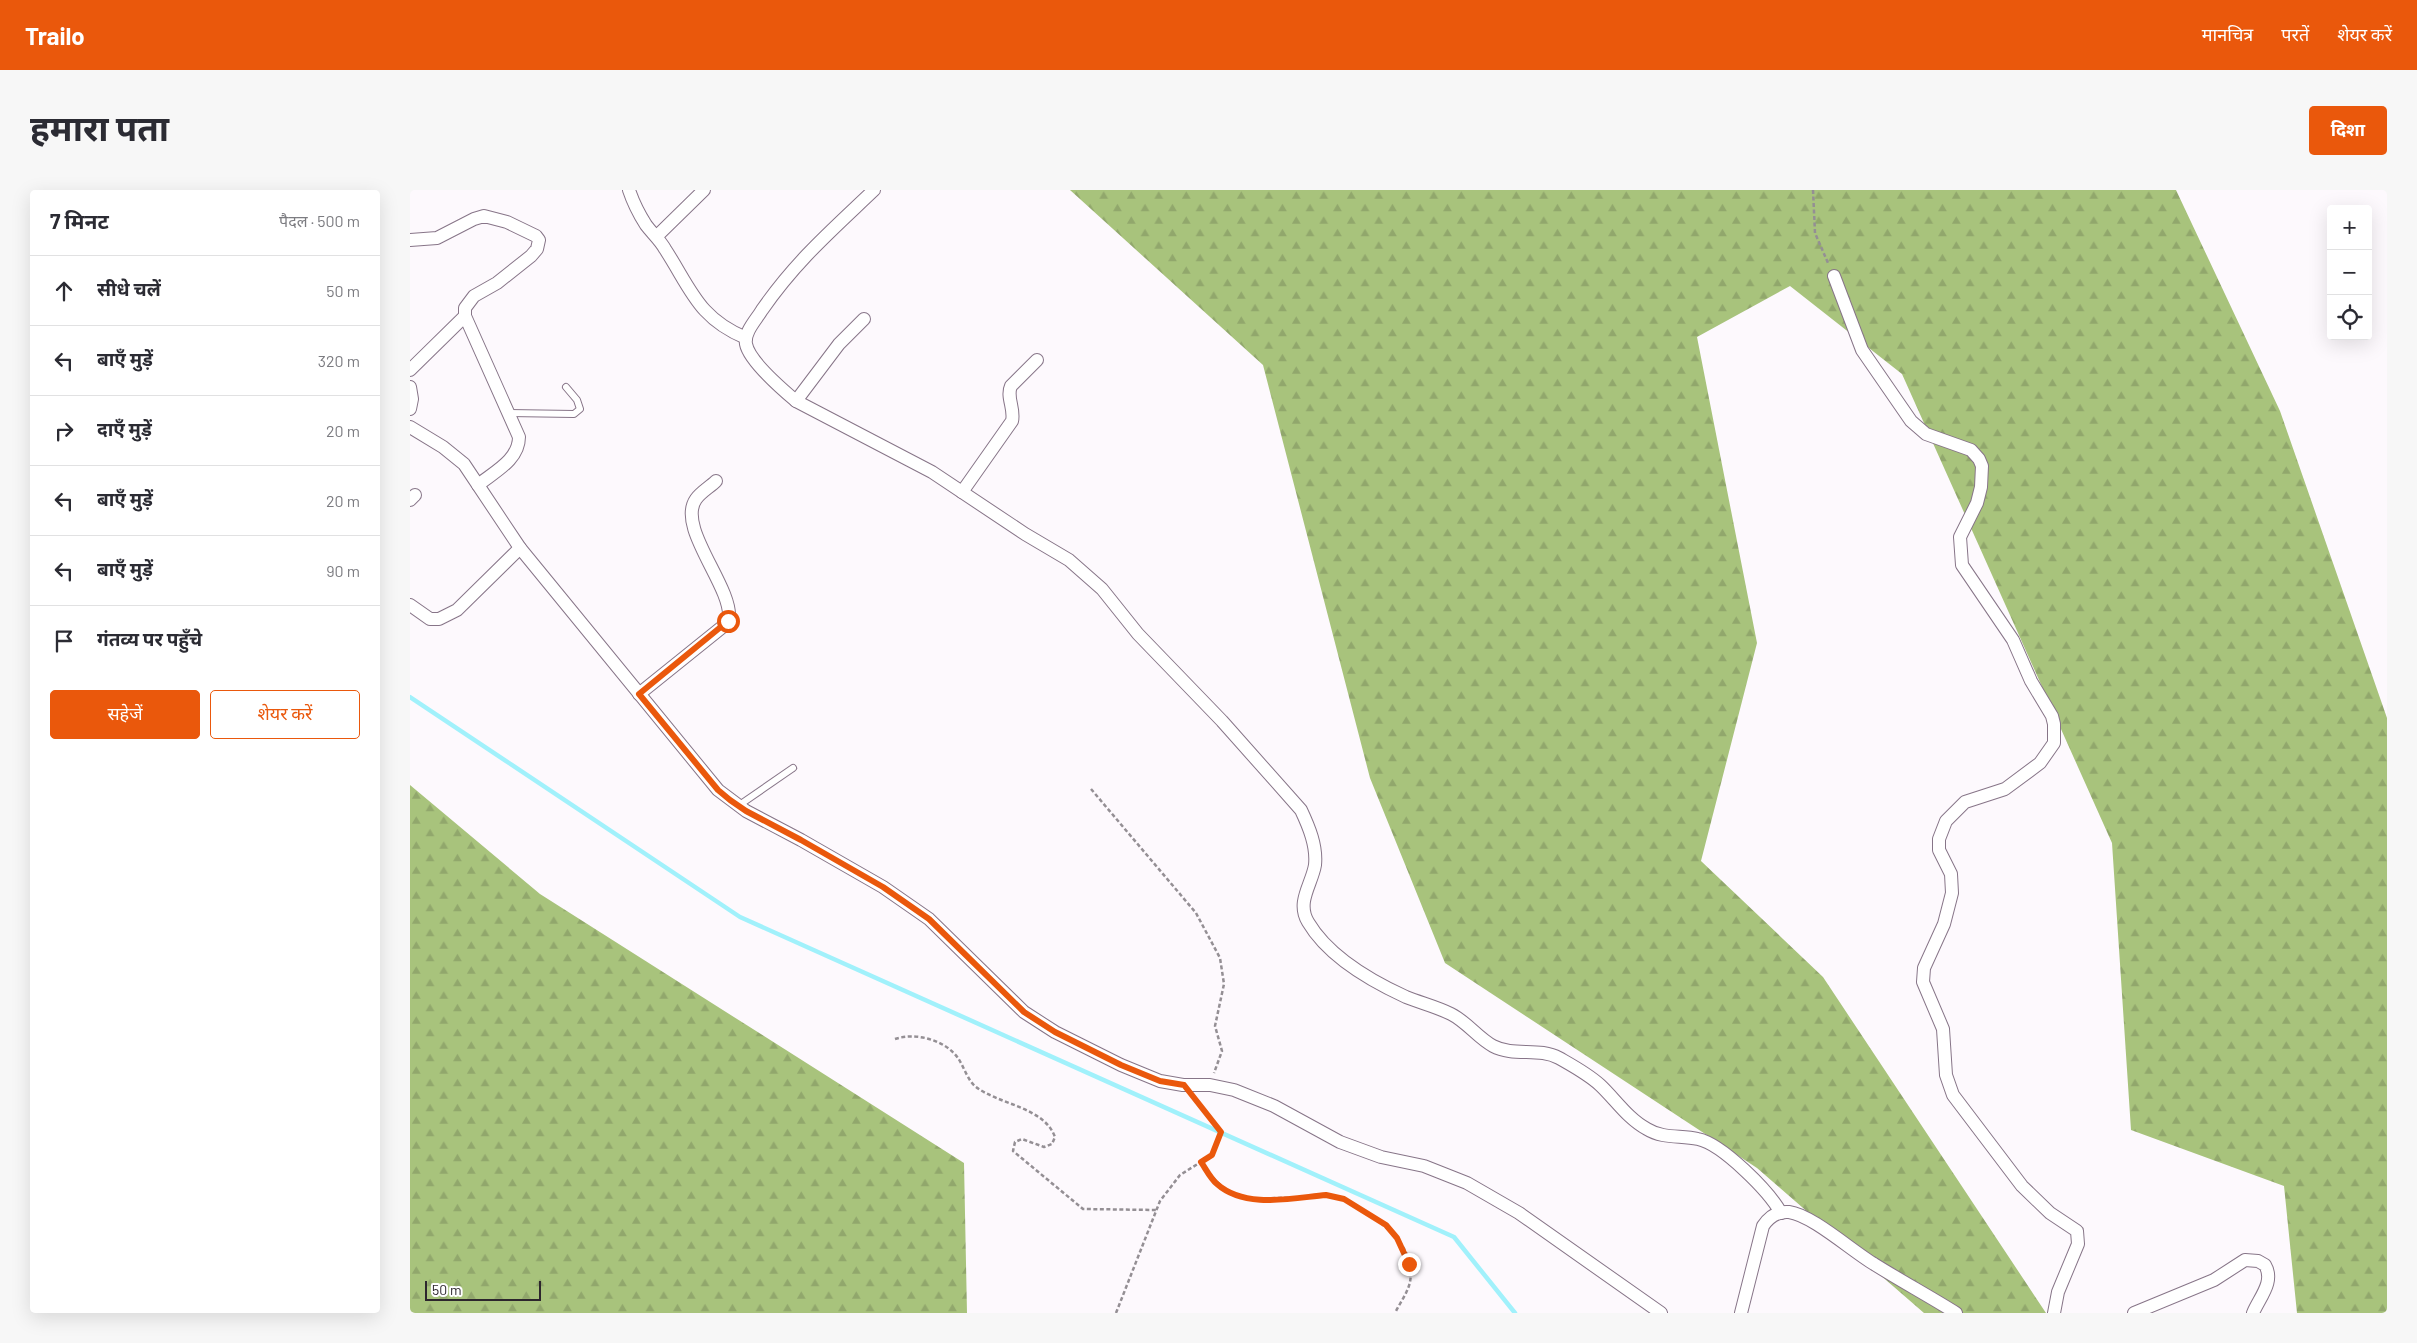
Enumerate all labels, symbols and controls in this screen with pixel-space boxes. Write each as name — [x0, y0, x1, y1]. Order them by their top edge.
text: Trailo — [25, 21, 85, 50]
text: मानचित्र — [2202, 23, 2253, 45]
text: परतें — [2281, 23, 2309, 45]
text: शेयर करें — [2337, 23, 2392, 45]
text: हमारा पता — [30, 106, 169, 148]
button: दिशा — [2309, 106, 2387, 155]
map controls — [2327, 205, 2372, 340]
button: + — [2327, 205, 2372, 250]
text: 7 मिनट — [50, 208, 109, 233]
text: पैदल · 500 m — [279, 211, 360, 230]
button: − — [2327, 250, 2372, 295]
icon: ahead — [50, 277, 78, 305]
text: सीधे चलें — [97, 277, 161, 300]
text: 50 m — [326, 281, 360, 300]
button: locate — [2327, 295, 2372, 340]
icon: left — [50, 347, 78, 375]
text: बाएँ मुड़ें — [97, 347, 153, 370]
text: 320 m — [318, 351, 360, 370]
icon: right — [50, 417, 78, 445]
text: दाएँ मुड़ें — [97, 417, 152, 440]
text: 20 m — [326, 421, 360, 440]
icon: left — [50, 487, 78, 515]
text: बाएँ मुड़ें — [97, 487, 153, 510]
text: 20 m — [326, 491, 360, 510]
icon: left — [50, 557, 78, 585]
text: बाएँ मुड़ें — [97, 557, 153, 580]
text: 90 m — [326, 561, 360, 580]
route start — [717, 610, 740, 633]
icon: arrive — [50, 627, 78, 655]
text: गंतव्य पर पहुँचे — [97, 627, 202, 650]
button: सहेजें — [50, 690, 200, 739]
button: शेयर करें — [210, 690, 360, 739]
route end — [1398, 1253, 1421, 1276]
scale bar — [425, 1278, 541, 1301]
text: 50 m — [432, 1281, 461, 1298]

